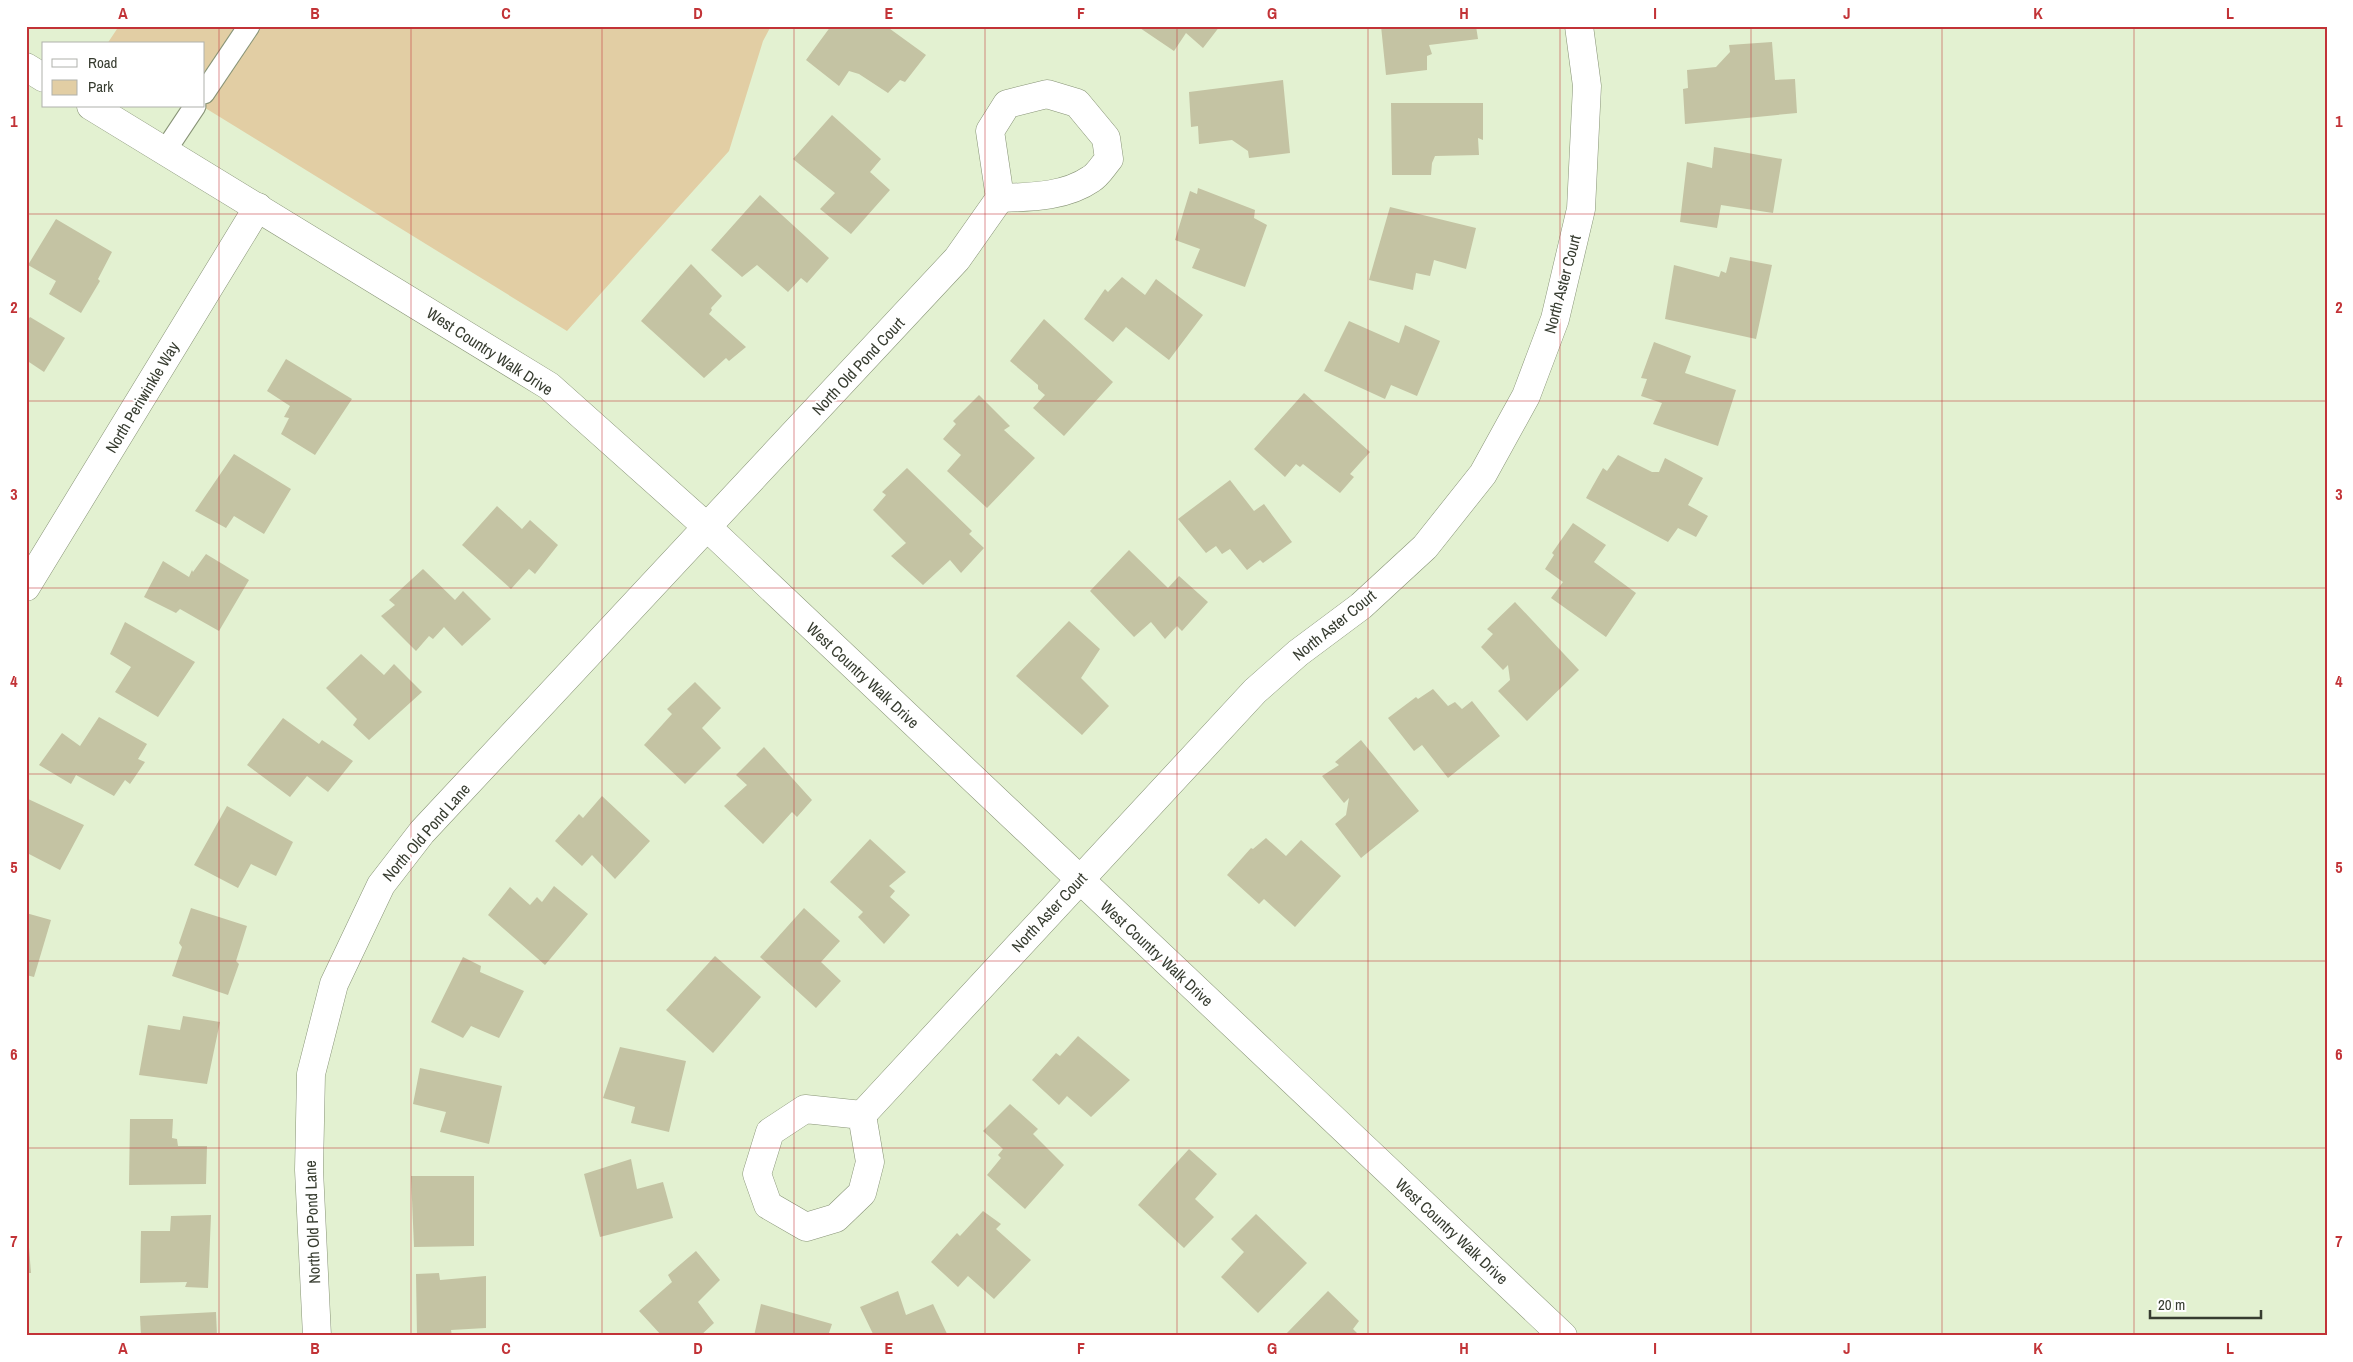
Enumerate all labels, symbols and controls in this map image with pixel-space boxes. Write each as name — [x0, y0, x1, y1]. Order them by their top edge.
text: A — [118, 2, 128, 24]
text: B — [310, 2, 320, 24]
text: C — [501, 2, 511, 24]
text: D — [693, 2, 703, 24]
text: E — [885, 2, 894, 24]
text: F — [1077, 2, 1085, 24]
text: G — [1267, 2, 1277, 24]
text: H — [1459, 2, 1469, 24]
text: I — [1653, 2, 1657, 24]
text: J — [1843, 2, 1851, 24]
text: K — [2033, 2, 2043, 24]
text: L — [2226, 2, 2234, 24]
legend — [42, 42, 205, 108]
text: Road — [88, 52, 117, 73]
text: Park — [88, 76, 114, 97]
text: 1 — [10, 110, 18, 132]
text: 1 — [2335, 110, 2343, 132]
street label: North Aster Court — [1538, 232, 1586, 336]
text: 2 — [10, 296, 18, 318]
text: 2 — [2335, 296, 2343, 318]
street label: West Country Walk Drive — [423, 302, 557, 400]
street label: North Old Pond Court — [807, 312, 909, 420]
street label: North Periwinkle Way — [100, 337, 184, 457]
text: 3 — [10, 483, 18, 505]
text: 3 — [2335, 483, 2343, 505]
street label: North Aster Court — [1288, 584, 1381, 665]
street label: West Country Walk Drive — [802, 617, 924, 733]
text: 4 — [10, 670, 18, 692]
text: 4 — [2335, 670, 2343, 692]
street label: North Old Pond Lane — [377, 778, 475, 886]
text: 5 — [10, 856, 18, 878]
text: 5 — [2335, 856, 2343, 878]
street label: North Aster Court — [1006, 867, 1092, 957]
street label: West Country Walk Drive — [1096, 895, 1218, 1011]
text: 6 — [10, 1043, 18, 1065]
text: 6 — [2335, 1043, 2343, 1065]
street label: North Old Pond Lane — [299, 1160, 325, 1284]
street label: West Country Walk Drive — [1391, 1173, 1513, 1289]
text: 7 — [10, 1230, 18, 1252]
text: 7 — [2335, 1230, 2343, 1252]
scale bar — [2150, 1287, 2262, 1319]
text: 20 m — [2158, 1294, 2185, 1315]
text: A — [118, 1337, 128, 1359]
text: B — [310, 1337, 320, 1359]
text: C — [501, 1337, 511, 1359]
text: D — [693, 1337, 703, 1359]
text: E — [885, 1337, 894, 1359]
text: F — [1077, 1337, 1085, 1359]
text: G — [1267, 1337, 1277, 1359]
text: H — [1459, 1337, 1469, 1359]
text: I — [1653, 1337, 1657, 1359]
text: J — [1843, 1337, 1851, 1359]
text: K — [2033, 1337, 2043, 1359]
text: L — [2226, 1337, 2234, 1359]

